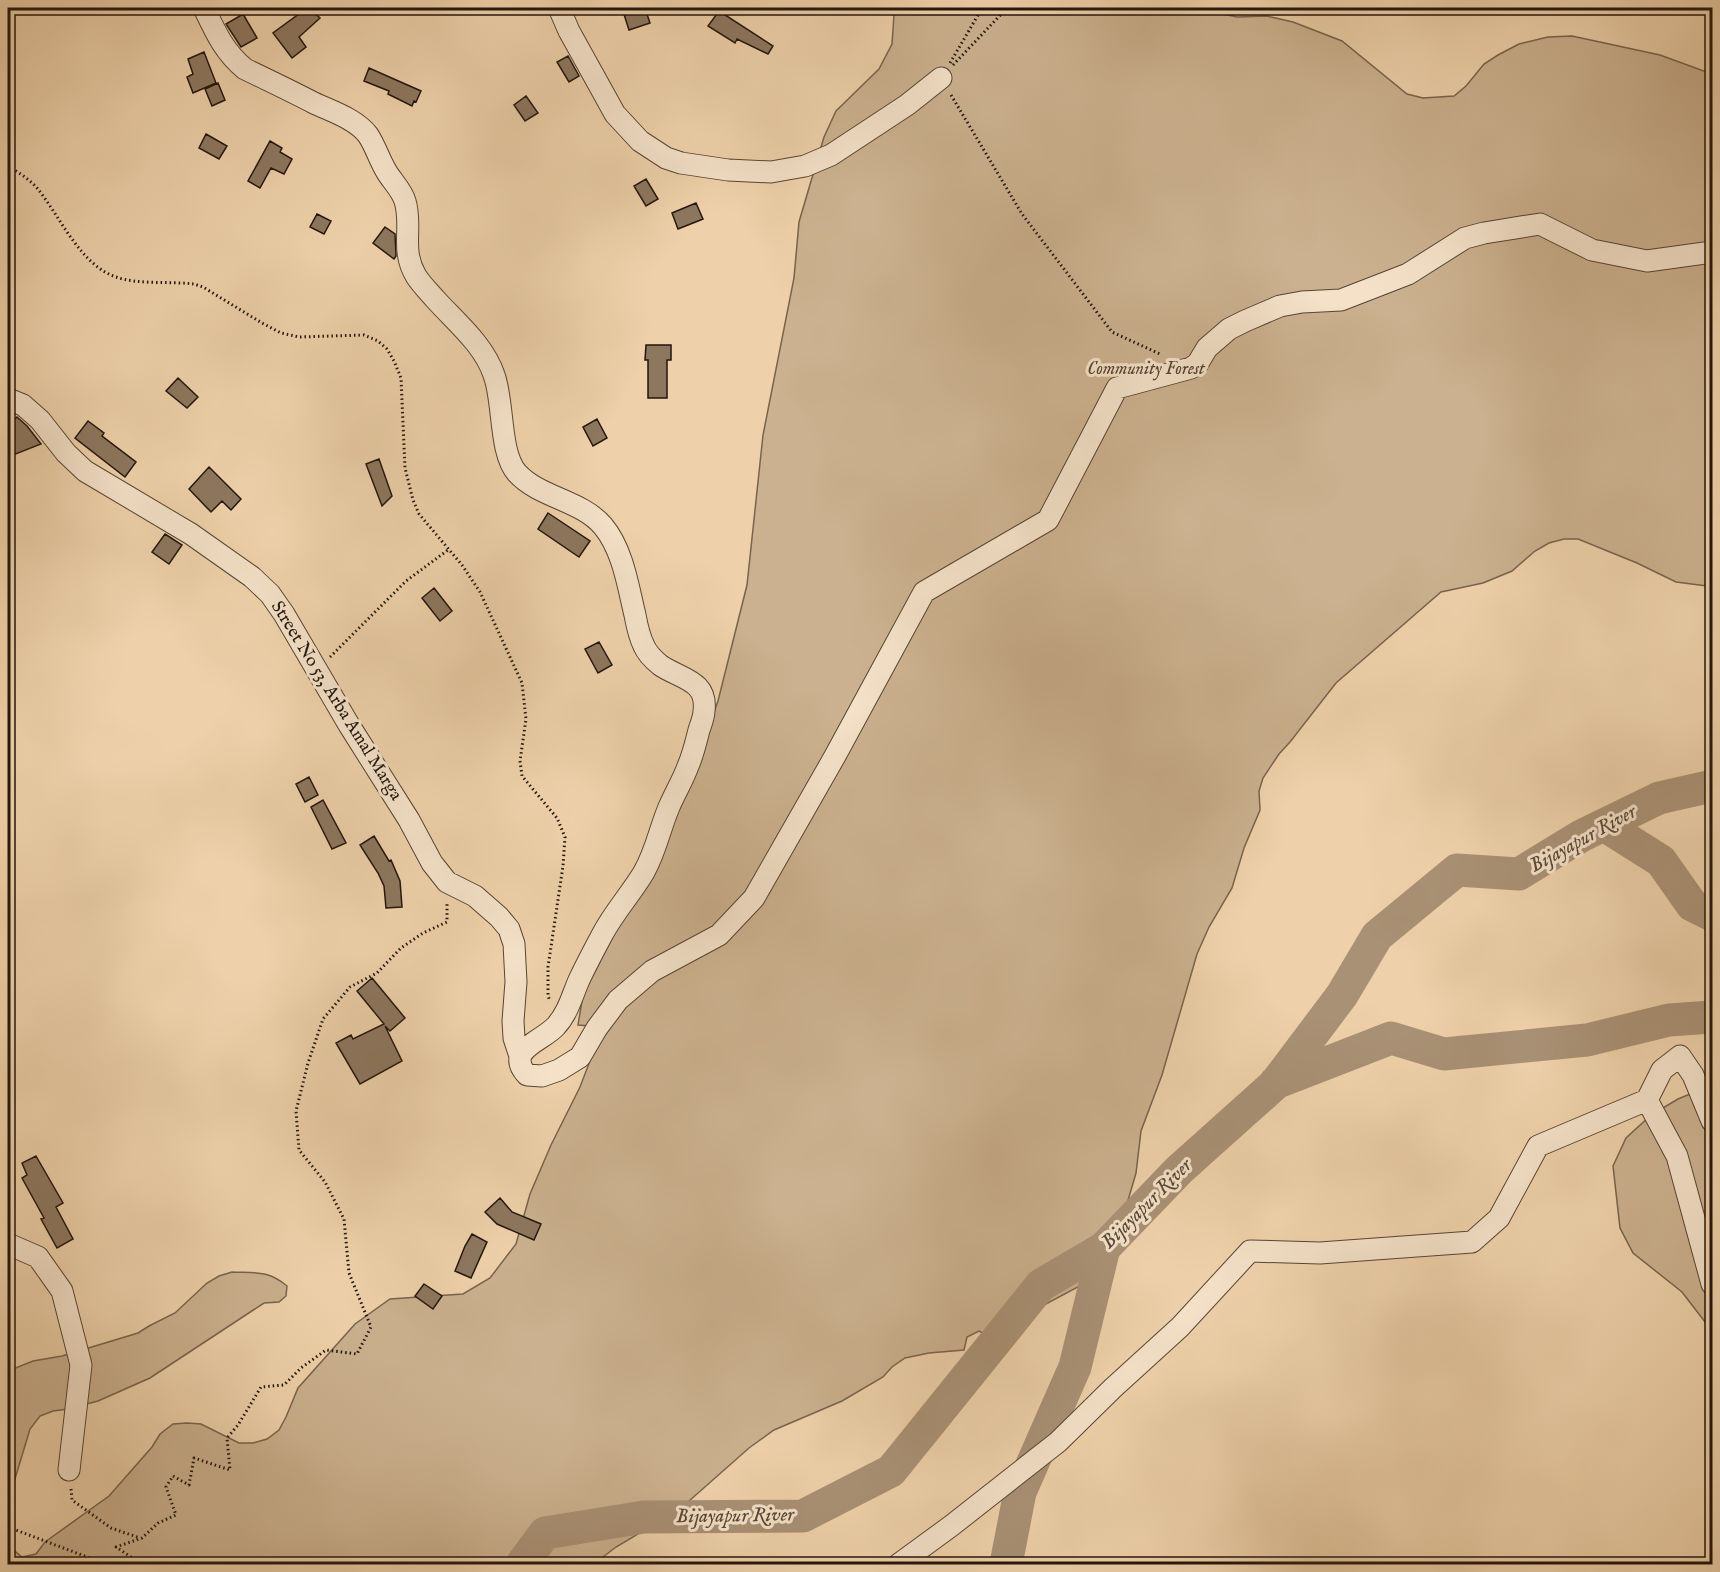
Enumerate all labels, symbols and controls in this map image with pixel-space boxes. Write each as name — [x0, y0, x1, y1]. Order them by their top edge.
park label: Community Forest — [1087, 358, 1206, 381]
street label: Street No 53, Arba Amal Marga — [265, 597, 407, 805]
water label: Bijayapur River — [1525, 799, 1642, 879]
water label: Bijayapur River — [1096, 1153, 1198, 1255]
water label: Bijayapur River — [676, 1502, 795, 1530]

